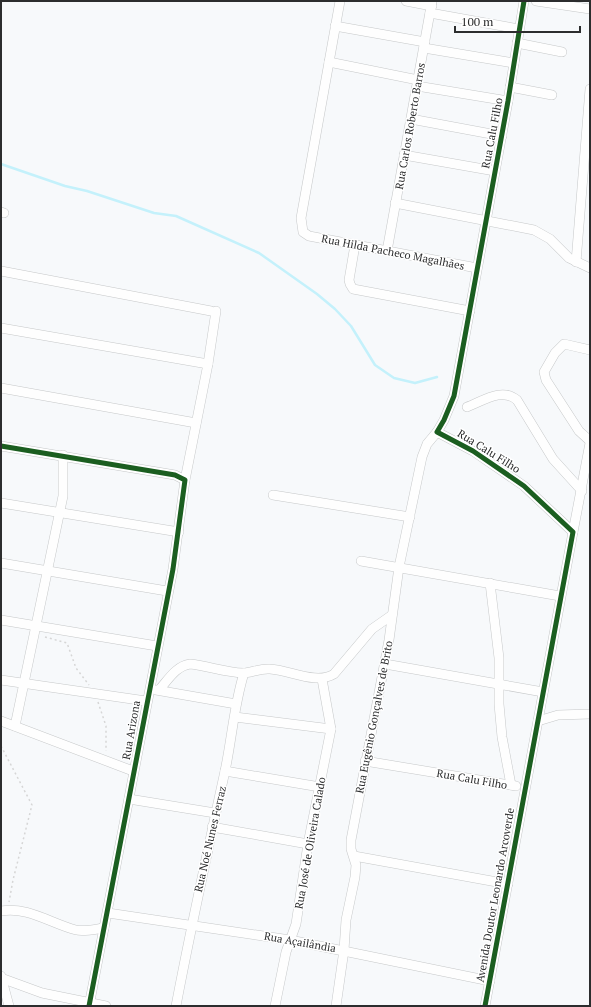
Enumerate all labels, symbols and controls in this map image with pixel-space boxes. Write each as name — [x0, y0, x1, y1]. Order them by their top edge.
scale bar — [455, 8, 580, 34]
text: 100 m — [461, 14, 494, 29]
street label: Rua Carlos Roberto Barros — [392, 61, 428, 190]
street label: Rua Calu Filho — [478, 97, 506, 169]
street label: Rua Hilda Pacheco Magalhães — [320, 231, 466, 273]
street label: Rua Calu Filho — [455, 426, 523, 476]
street label: Rua Eugênio Gonçalves de Brito — [352, 639, 396, 795]
street label: Rua Arizona — [119, 699, 143, 761]
street label: Rua Calu Filho — [436, 766, 508, 792]
street label: Rua José de Oliveira Calado — [291, 776, 329, 910]
street label: Rua Noé Nunes Ferraz — [191, 784, 229, 894]
street label: Avenida Doutor Leonardo Arcoverde — [473, 806, 517, 983]
street label: Rua Açailândia — [263, 929, 338, 955]

